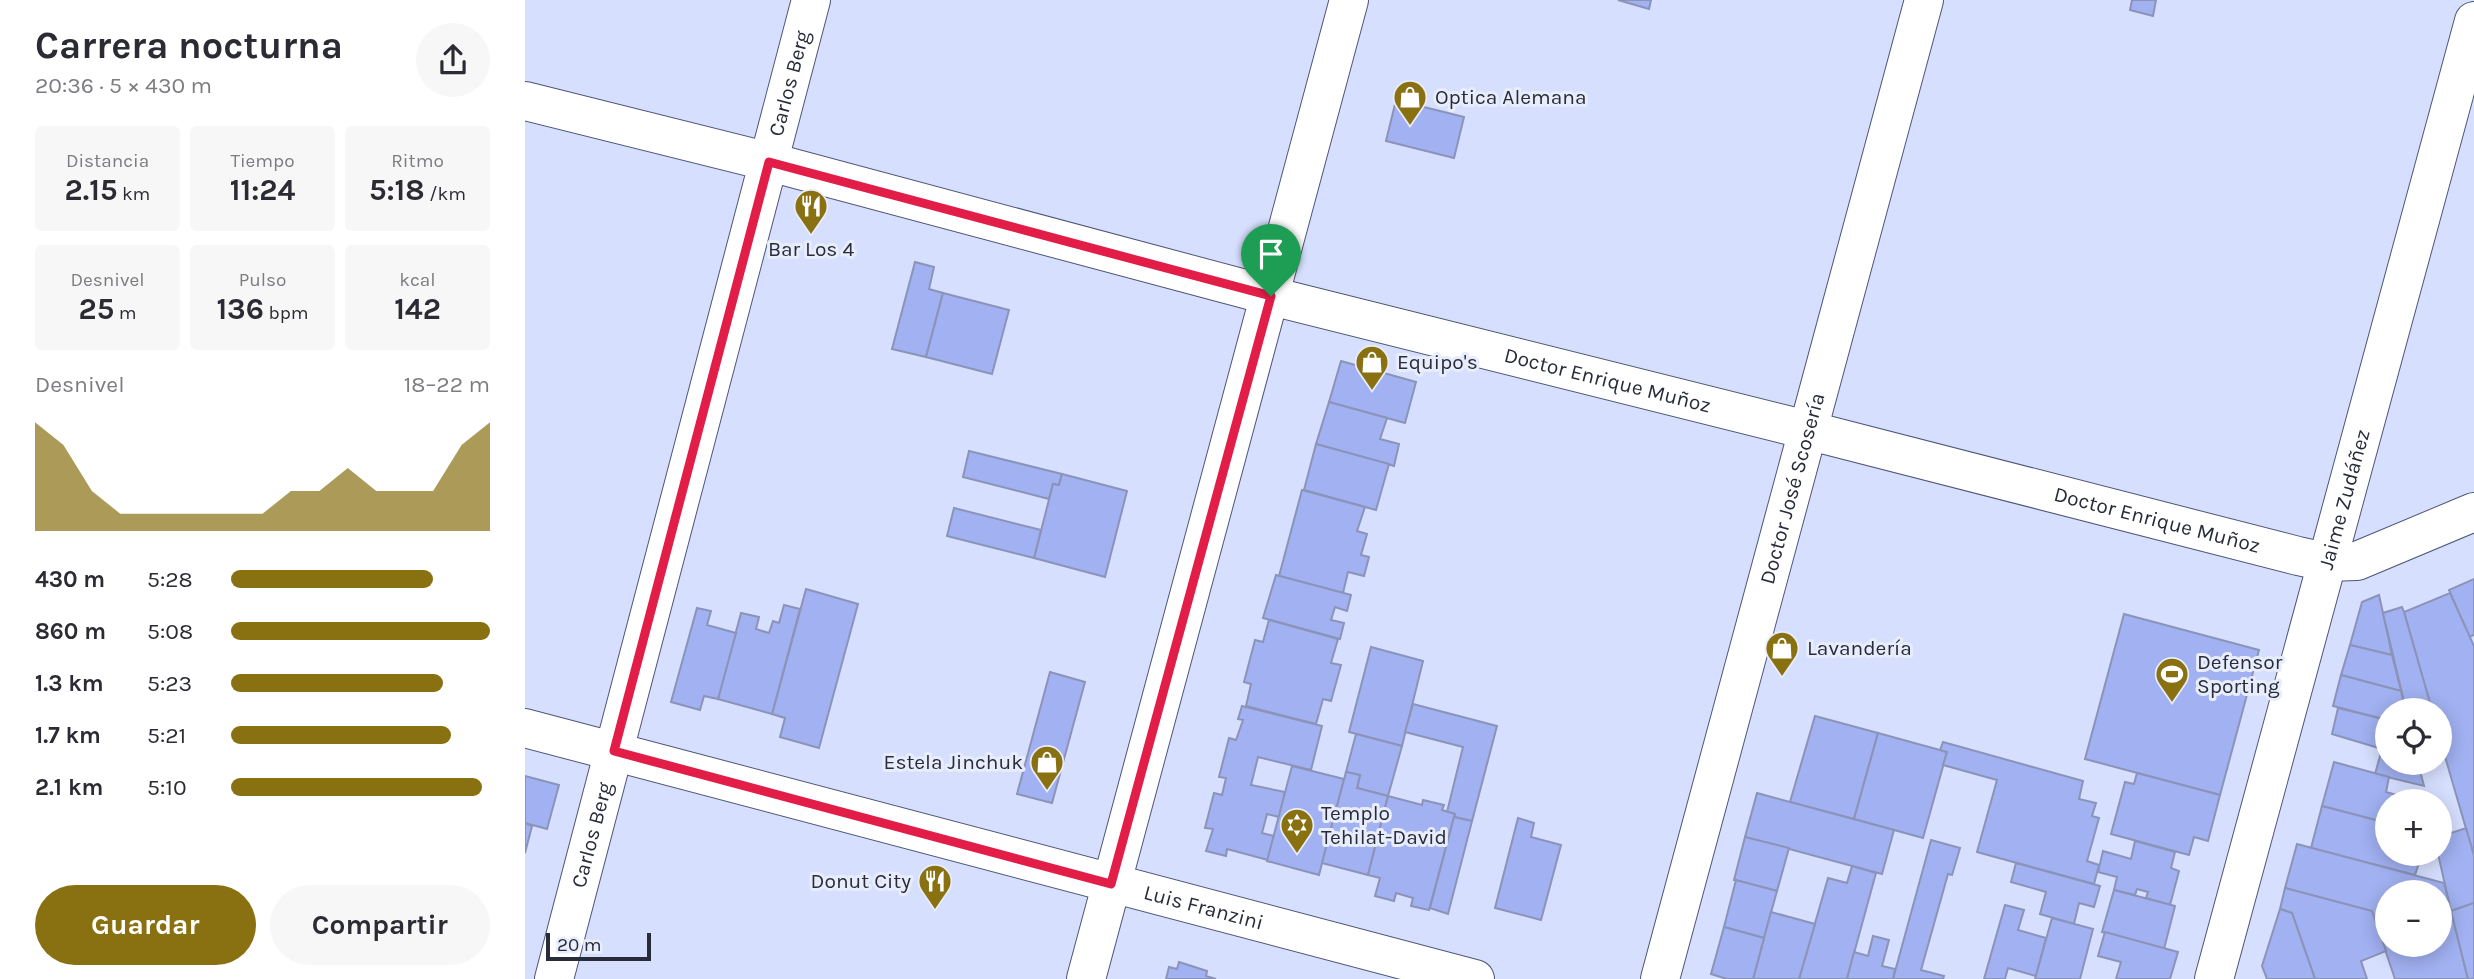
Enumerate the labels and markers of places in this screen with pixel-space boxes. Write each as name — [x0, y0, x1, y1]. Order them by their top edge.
shop icon: Optica Alemana — [1391, 78, 1429, 127]
place label: Optica Alemana — [1435, 85, 1587, 109]
restaurant icon: Bar Los 4 — [792, 187, 830, 236]
pin — [1241, 224, 1301, 296]
place label: Bar Los 4 — [768, 237, 854, 261]
shop icon: Equipo's — [1353, 343, 1391, 392]
place label: Equipo's — [1397, 350, 1478, 374]
shop icon: Lavandería — [1763, 629, 1801, 678]
place label: Lavandería — [1807, 636, 1912, 660]
place label: Defensor Sporting — [2197, 650, 2283, 698]
sports icon: Defensor Sporting — [2153, 655, 2191, 704]
shop icon: Estela Jinchuk — [1028, 743, 1066, 792]
place label: Estela Jinchuk — [884, 750, 1023, 774]
place label: Templo Tehilat-David — [1321, 801, 1447, 849]
synagogue icon: Templo Tehilat-David — [1278, 806, 1316, 855]
restaurant icon: Donut City — [916, 862, 954, 911]
place label: Donut City — [811, 869, 911, 893]

